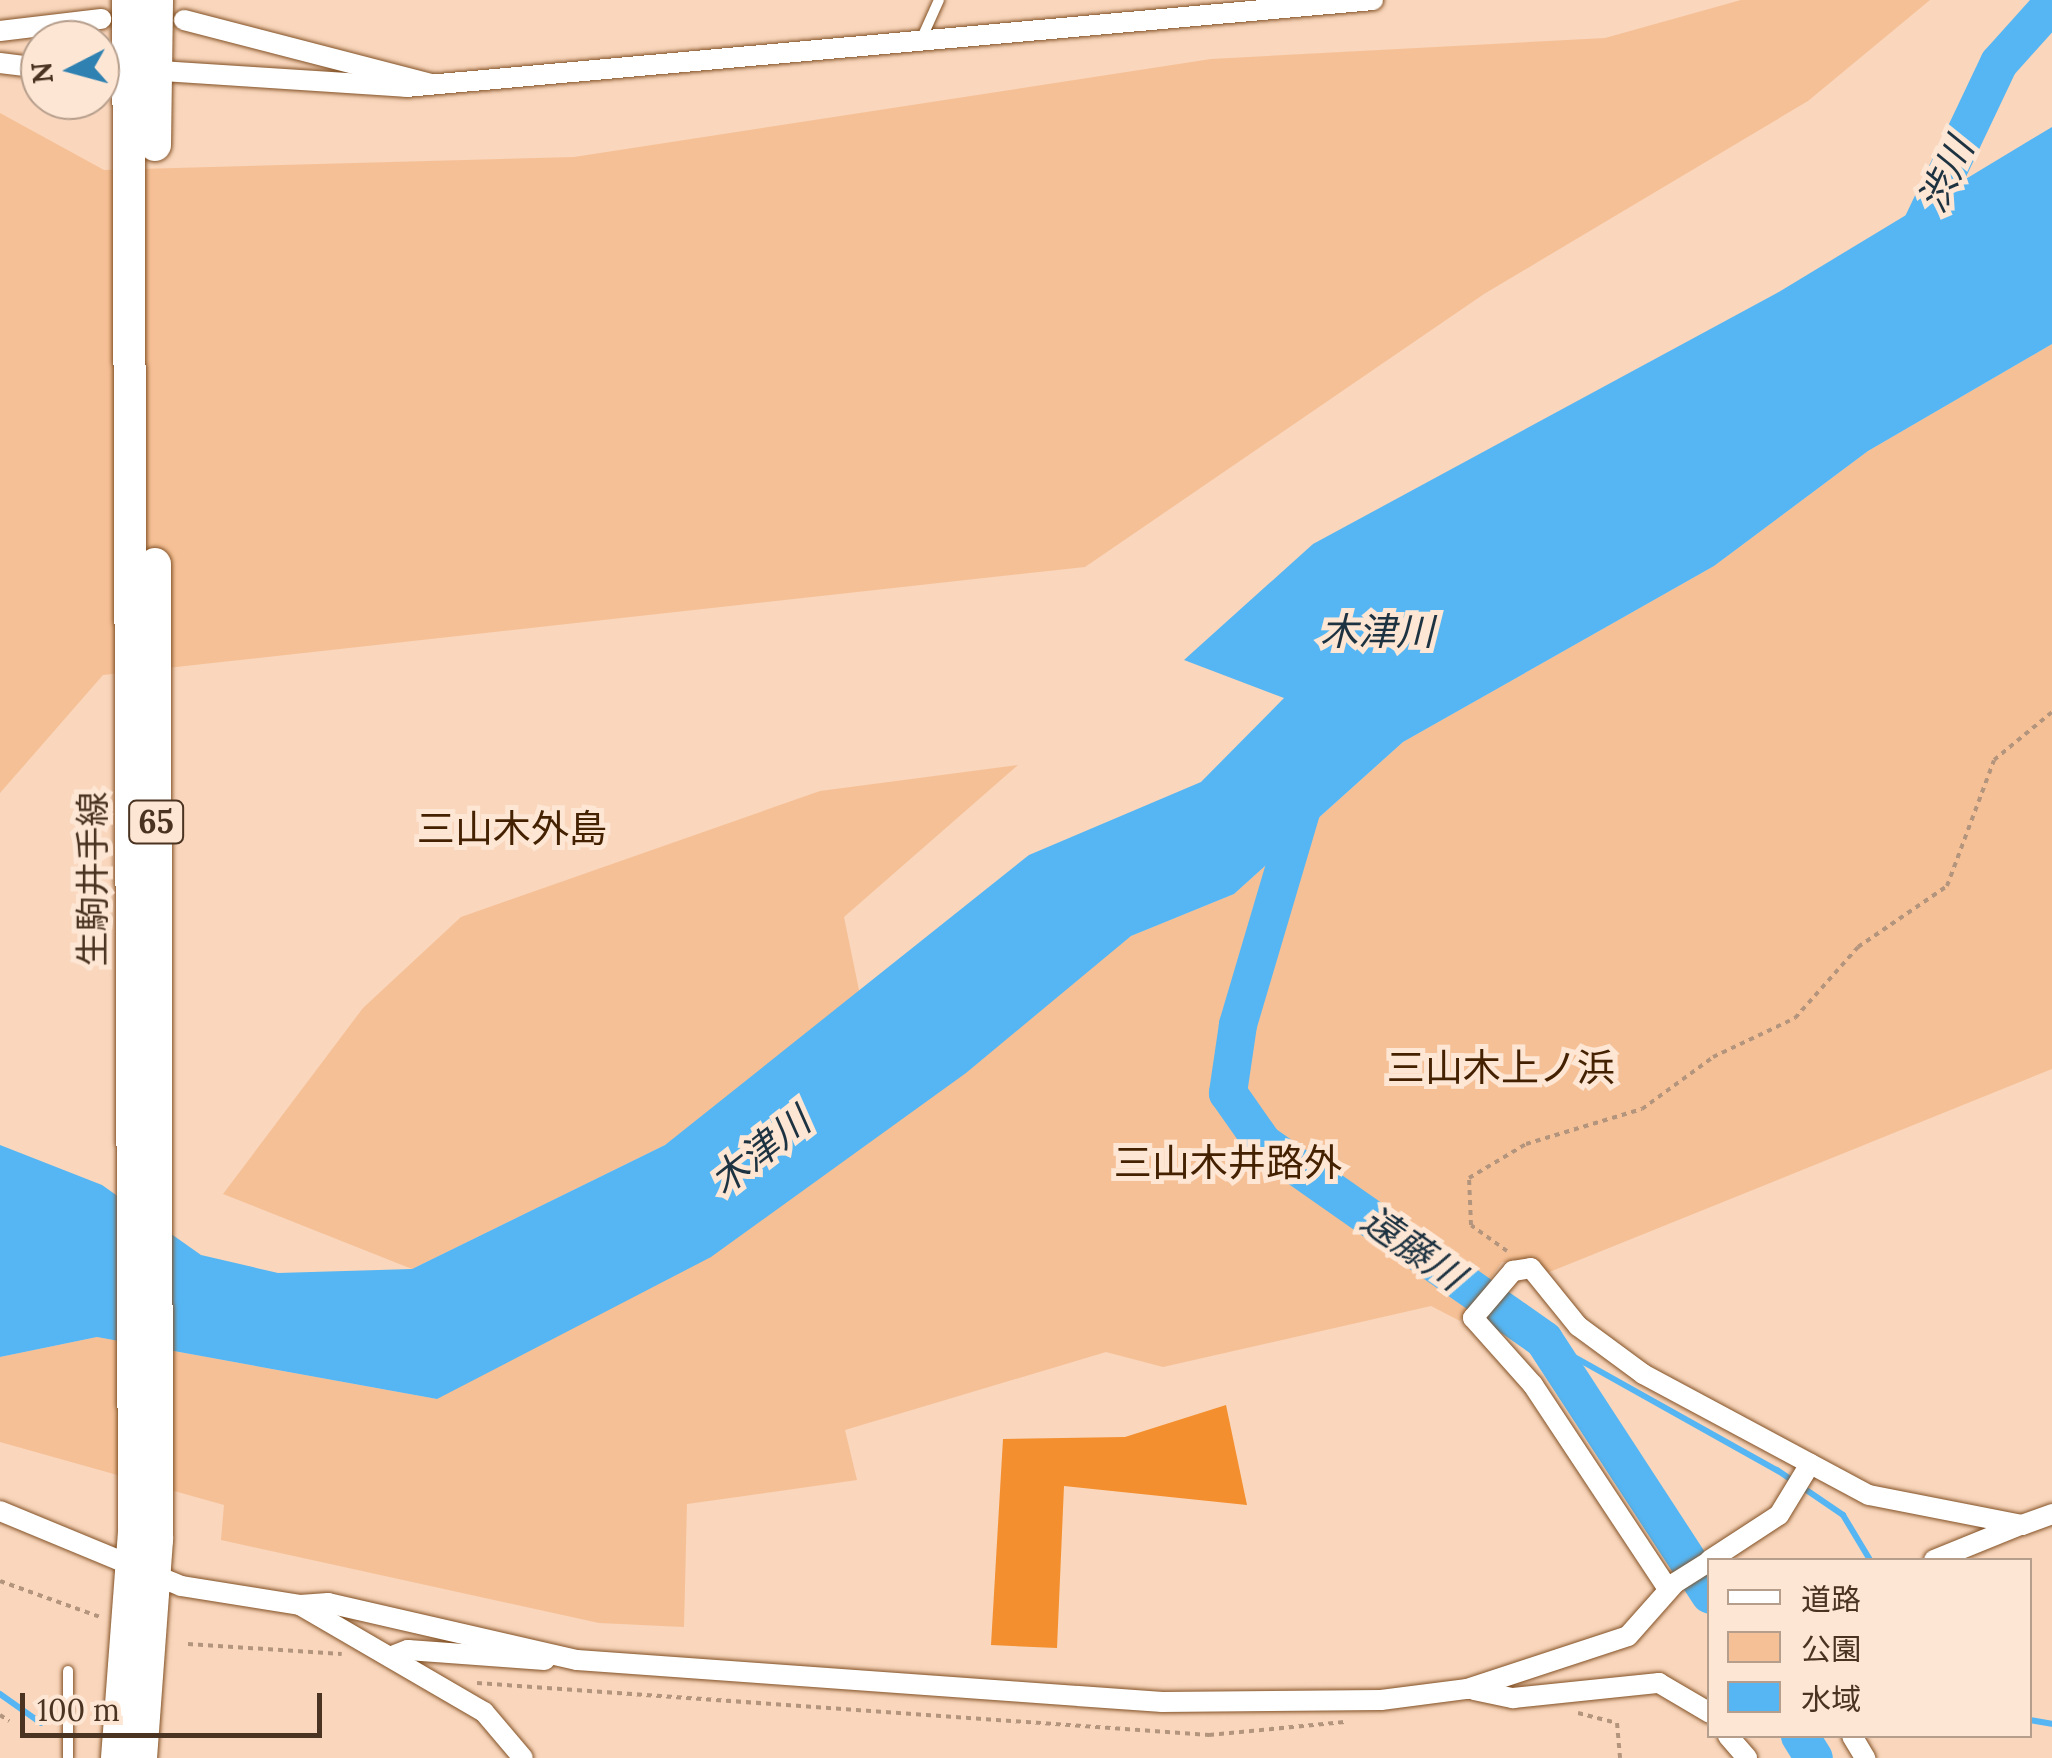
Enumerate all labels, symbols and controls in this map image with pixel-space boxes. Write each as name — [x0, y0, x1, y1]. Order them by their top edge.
north arrow — [20, 20, 120, 120]
text: N — [23, 60, 61, 86]
water label: 渋川 — [1909, 131, 1983, 219]
water label: 木津川 — [1320, 609, 1434, 655]
street label: 生駒井手線 — [72, 792, 114, 966]
road number: 65 — [126, 795, 186, 849]
district label: 三山木外島 — [417, 806, 607, 852]
district label: 三山木上ノ浜 — [1387, 1045, 1615, 1091]
water label: 木津川 — [701, 1098, 819, 1204]
district label: 三山木井路外 — [1114, 1140, 1342, 1186]
water label: 遠藤川 — [1353, 1197, 1473, 1299]
legend — [1707, 1558, 2032, 1738]
text: 道路 — [1801, 1580, 1861, 1618]
text: 公園 — [1801, 1630, 1861, 1668]
scale bar — [25, 1673, 328, 1735]
text: 水域 — [1801, 1680, 1861, 1718]
text: 100 m — [37, 1691, 120, 1729]

